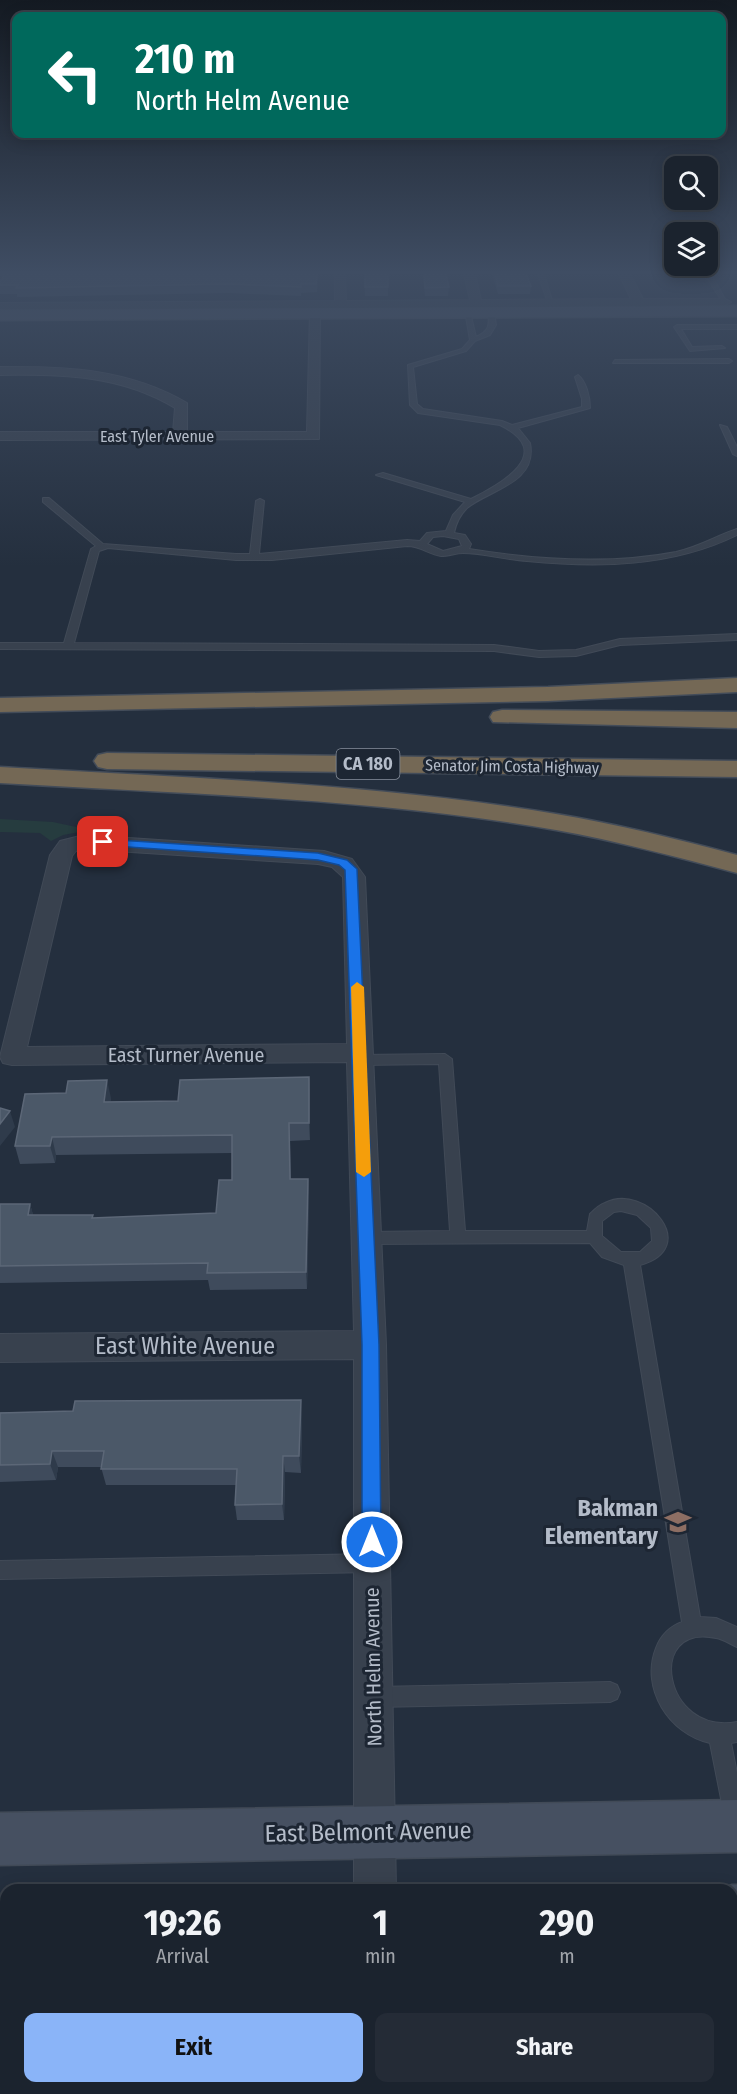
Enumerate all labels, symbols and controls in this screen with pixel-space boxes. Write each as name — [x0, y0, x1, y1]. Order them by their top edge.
text: 210 m — [135, 34, 235, 84]
icon: left — [36, 36, 114, 114]
text: North Helm Avenue — [135, 85, 350, 117]
map controls — [664, 156, 718, 276]
button: search — [664, 156, 718, 210]
button: layers — [664, 222, 718, 276]
street label: East Tyler Avenue — [100, 427, 214, 446]
road number: CA 180 — [336, 749, 400, 779]
street label: Senator Jim Costa Highway — [425, 755, 600, 778]
pin — [77, 816, 128, 867]
icon: arrive — [86, 825, 119, 858]
street label: East Turner Avenue — [108, 1043, 264, 1067]
street label: East White Avenue — [95, 1332, 275, 1360]
place label: Bakman Elementary — [545, 1494, 659, 1550]
school or university icon: Bakman Elementary — [663, 1507, 693, 1537]
position arrow — [340, 1510, 404, 1574]
street label: North Helm Avenue — [360, 1587, 386, 1747]
street label: East Belmont Avenue — [264, 1816, 472, 1848]
text: 19:26 — [144, 1901, 221, 1945]
text: 1 — [373, 1901, 388, 1945]
text: 290 — [540, 1901, 594, 1945]
text: Arrival — [156, 1944, 209, 1968]
text: min — [365, 1944, 396, 1968]
text: m — [559, 1944, 575, 1968]
button: Exit — [24, 2013, 363, 2082]
button: Share — [375, 2013, 714, 2082]

